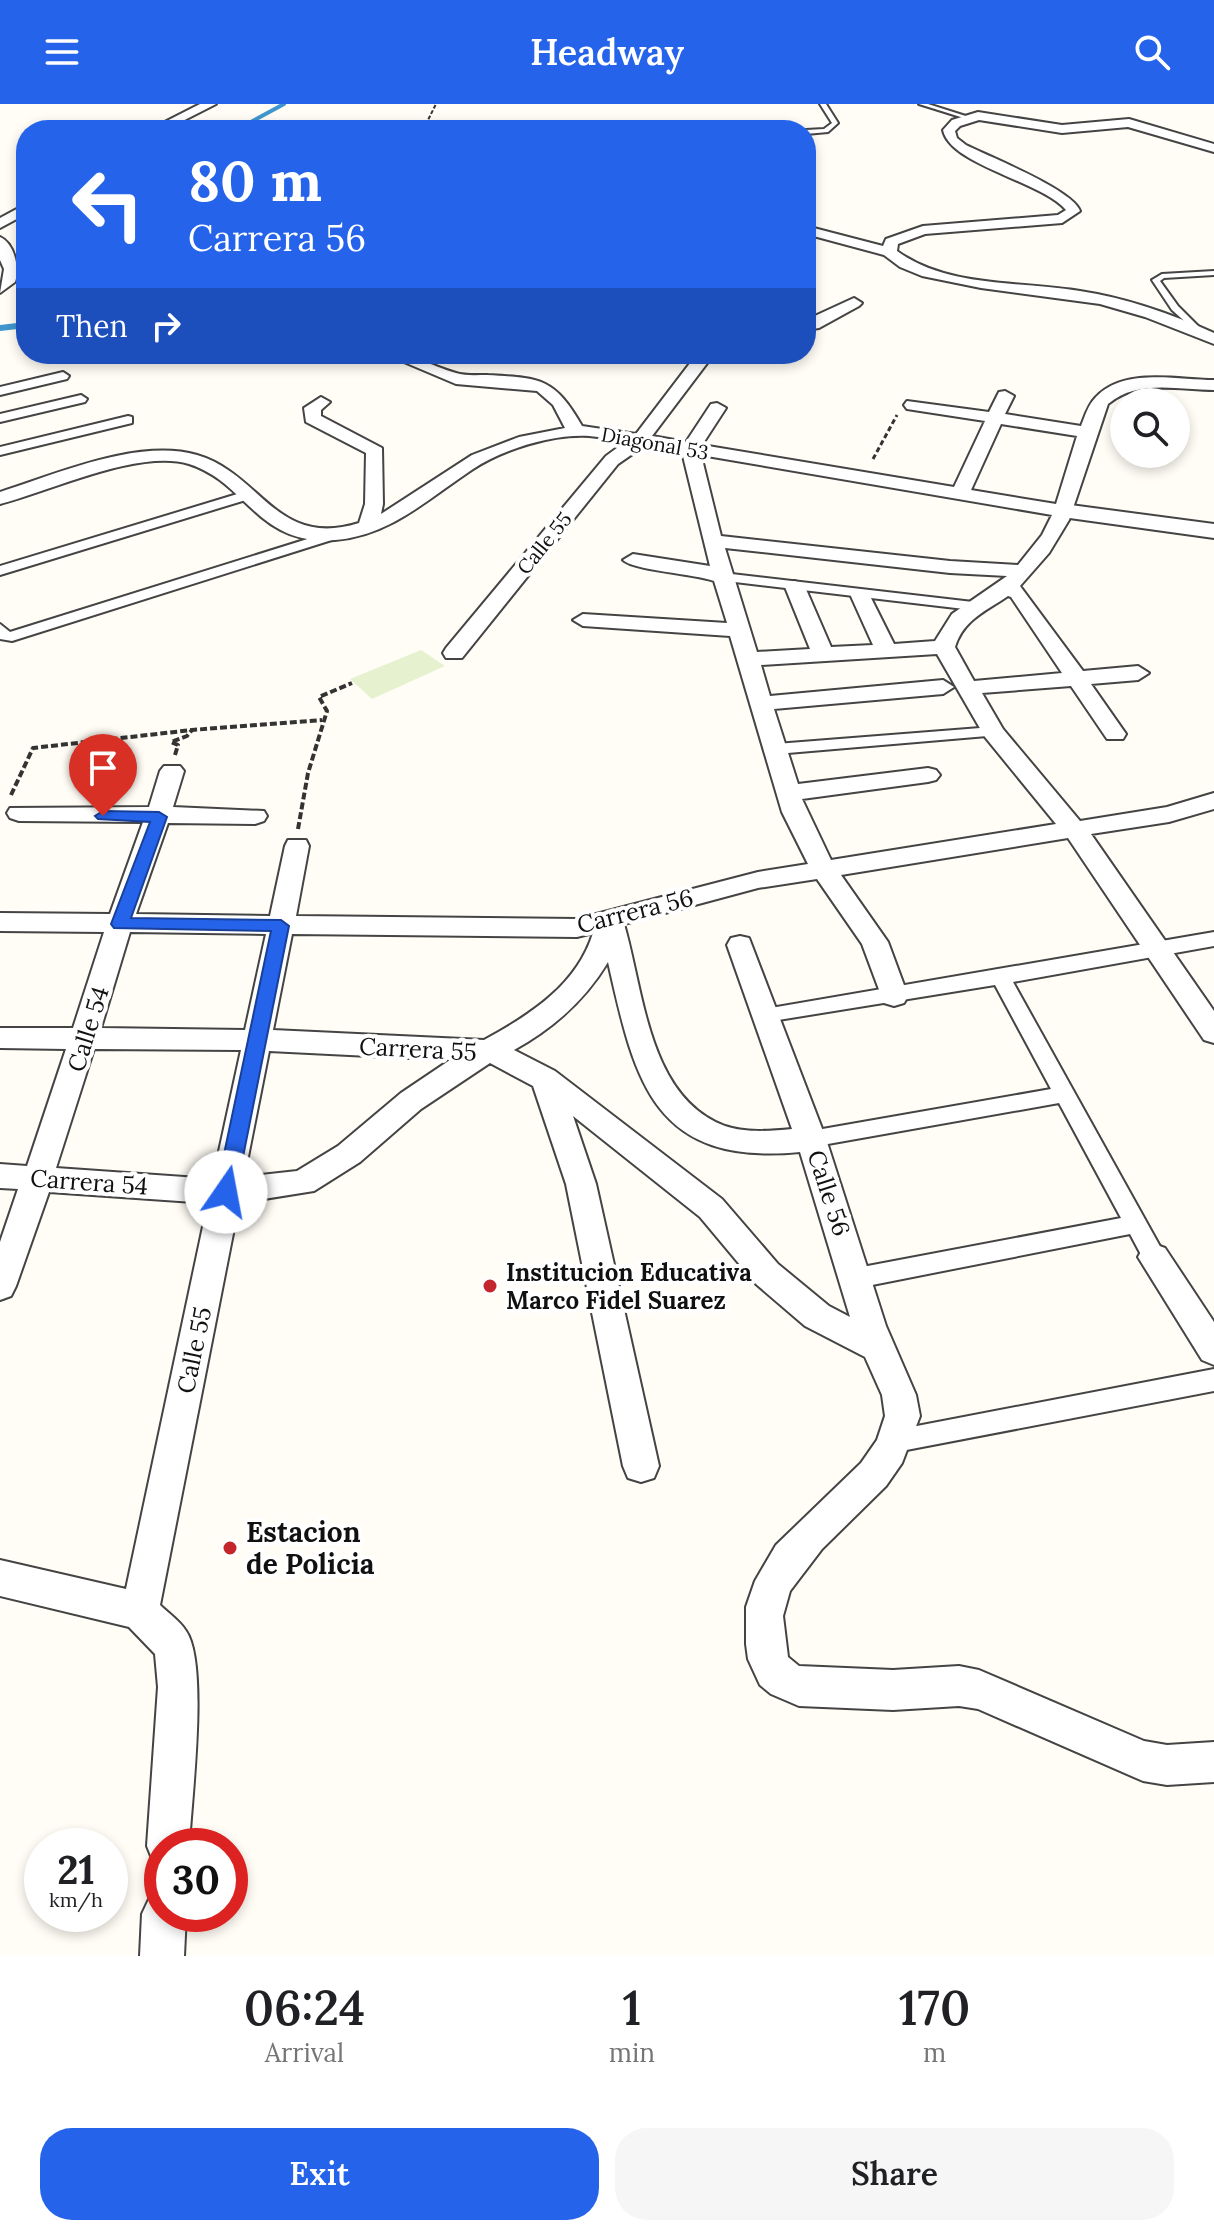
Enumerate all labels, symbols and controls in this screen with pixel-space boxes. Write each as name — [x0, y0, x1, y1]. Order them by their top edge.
text: Headway — [530, 29, 684, 75]
icon: menu — [40, 30, 84, 74]
icon: search — [1130, 30, 1174, 74]
text: 80 m — [188, 145, 322, 216]
icon: left — [56, 152, 160, 256]
text: Carrera 56 — [188, 215, 366, 261]
icon: right — [144, 304, 188, 348]
text: Then — [56, 307, 128, 345]
map controls — [1110, 388, 1190, 468]
button: search — [1110, 388, 1190, 468]
street label: Diagonal 53 — [599, 421, 711, 465]
street label: Calle 55 — [511, 507, 577, 579]
pin — [69, 734, 137, 816]
icon: arrive — [81, 746, 125, 790]
street label: Carrera 56 — [574, 882, 696, 940]
street label: Calle 54 — [60, 983, 116, 1075]
street label: Carrera 55 — [358, 1030, 478, 1068]
street label: Calle 56 — [801, 1146, 857, 1240]
position arrow — [184, 1150, 268, 1234]
street label: Carrera 54 — [29, 1162, 149, 1202]
place label: Institucion Educativa Marco Fidel Suarez — [506, 1257, 752, 1316]
marker: Institucion Educativa Marco Fidel Suarez — [481, 1277, 499, 1295]
street label: Calle 55 — [170, 1304, 218, 1396]
place label: Estacion de Policia — [246, 1514, 375, 1582]
marker: Estacion de Policia — [221, 1539, 239, 1557]
speed limit sign: 30 — [144, 1828, 248, 1932]
text: 21 — [57, 1844, 95, 1895]
text: km/h — [49, 1887, 103, 1912]
text: 06:24 — [244, 1977, 365, 2038]
text: 1 — [623, 1977, 641, 2038]
text: 170 — [899, 1977, 970, 2038]
text: Arrival — [265, 2036, 344, 2069]
text: min — [609, 2036, 655, 2069]
text: m — [923, 2036, 946, 2069]
button: Exit — [40, 2128, 599, 2220]
button: Share — [615, 2128, 1174, 2220]

